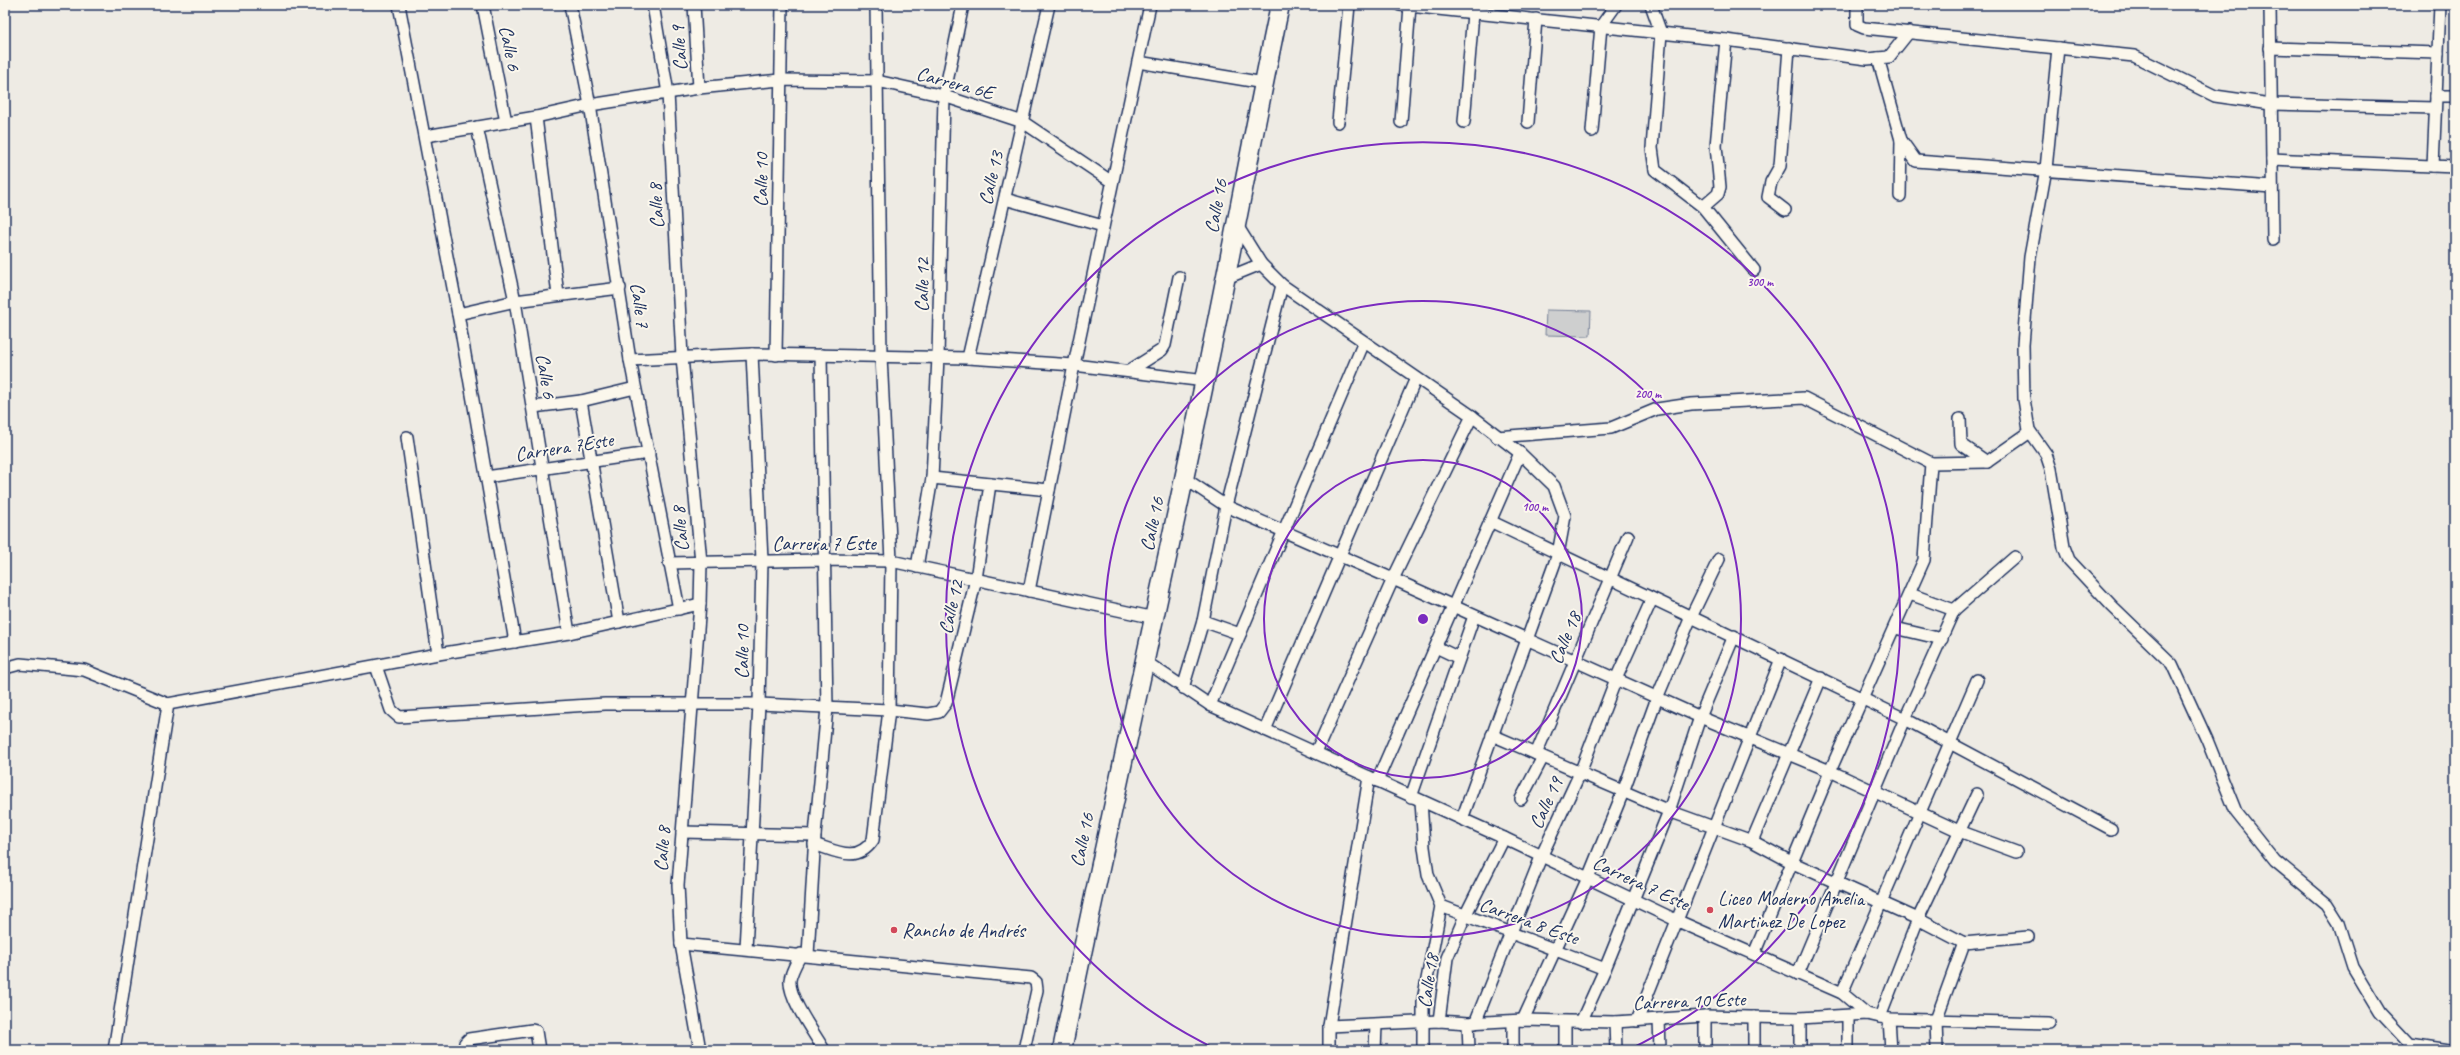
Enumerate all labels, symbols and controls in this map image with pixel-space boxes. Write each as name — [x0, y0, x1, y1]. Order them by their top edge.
street label: Calle 6 — [493, 23, 527, 74]
street label: Calle 9 — [665, 23, 693, 71]
street label: Carrera 6E — [914, 61, 999, 106]
street label: Calle 13 — [973, 147, 1010, 207]
street label: Calle 10 — [748, 151, 774, 207]
street label: Calle 16 — [1199, 176, 1234, 235]
street label: Calle 8 — [642, 181, 670, 229]
street label: Calle 12 — [909, 256, 935, 312]
text: 300 m — [1747, 274, 1774, 290]
street label: Calle 7 — [624, 281, 656, 330]
street label: Calle 6 — [530, 352, 562, 401]
text: 200 m — [1635, 386, 1662, 402]
street label: Carrera 7Este — [513, 427, 616, 467]
street label: Calle 16 — [1134, 494, 1170, 553]
text: 100 m — [1522, 499, 1549, 515]
street label: Calle 8 — [665, 503, 694, 553]
street label: Carrera 7 Este — [772, 531, 877, 556]
street label: Calle 12 — [933, 576, 970, 636]
street label: Calle 18 — [1543, 606, 1588, 668]
centre of rings — [1416, 612, 1430, 626]
street label: Calle 10 — [729, 623, 755, 679]
street label: Calle 19 — [1523, 771, 1570, 833]
street label: Calle 16 — [1064, 810, 1100, 869]
street label: Calle 8 — [648, 824, 676, 872]
street label: Carrera 7 Este — [1589, 850, 1695, 917]
place label: Liceo Moderno Amelia Martinez De Lopez — [1718, 886, 1866, 934]
street label: Carrera 8 Este — [1476, 892, 1583, 951]
marker: Liceo Moderno Amelia Martinez De Lopez — [1705, 905, 1715, 915]
place label: Rancho de Andrés — [902, 918, 1027, 943]
marker: Rancho de Andrés — [889, 925, 899, 935]
street label: Calle 18 — [1411, 950, 1445, 1010]
street label: Carrera 10 Este — [1632, 986, 1747, 1015]

